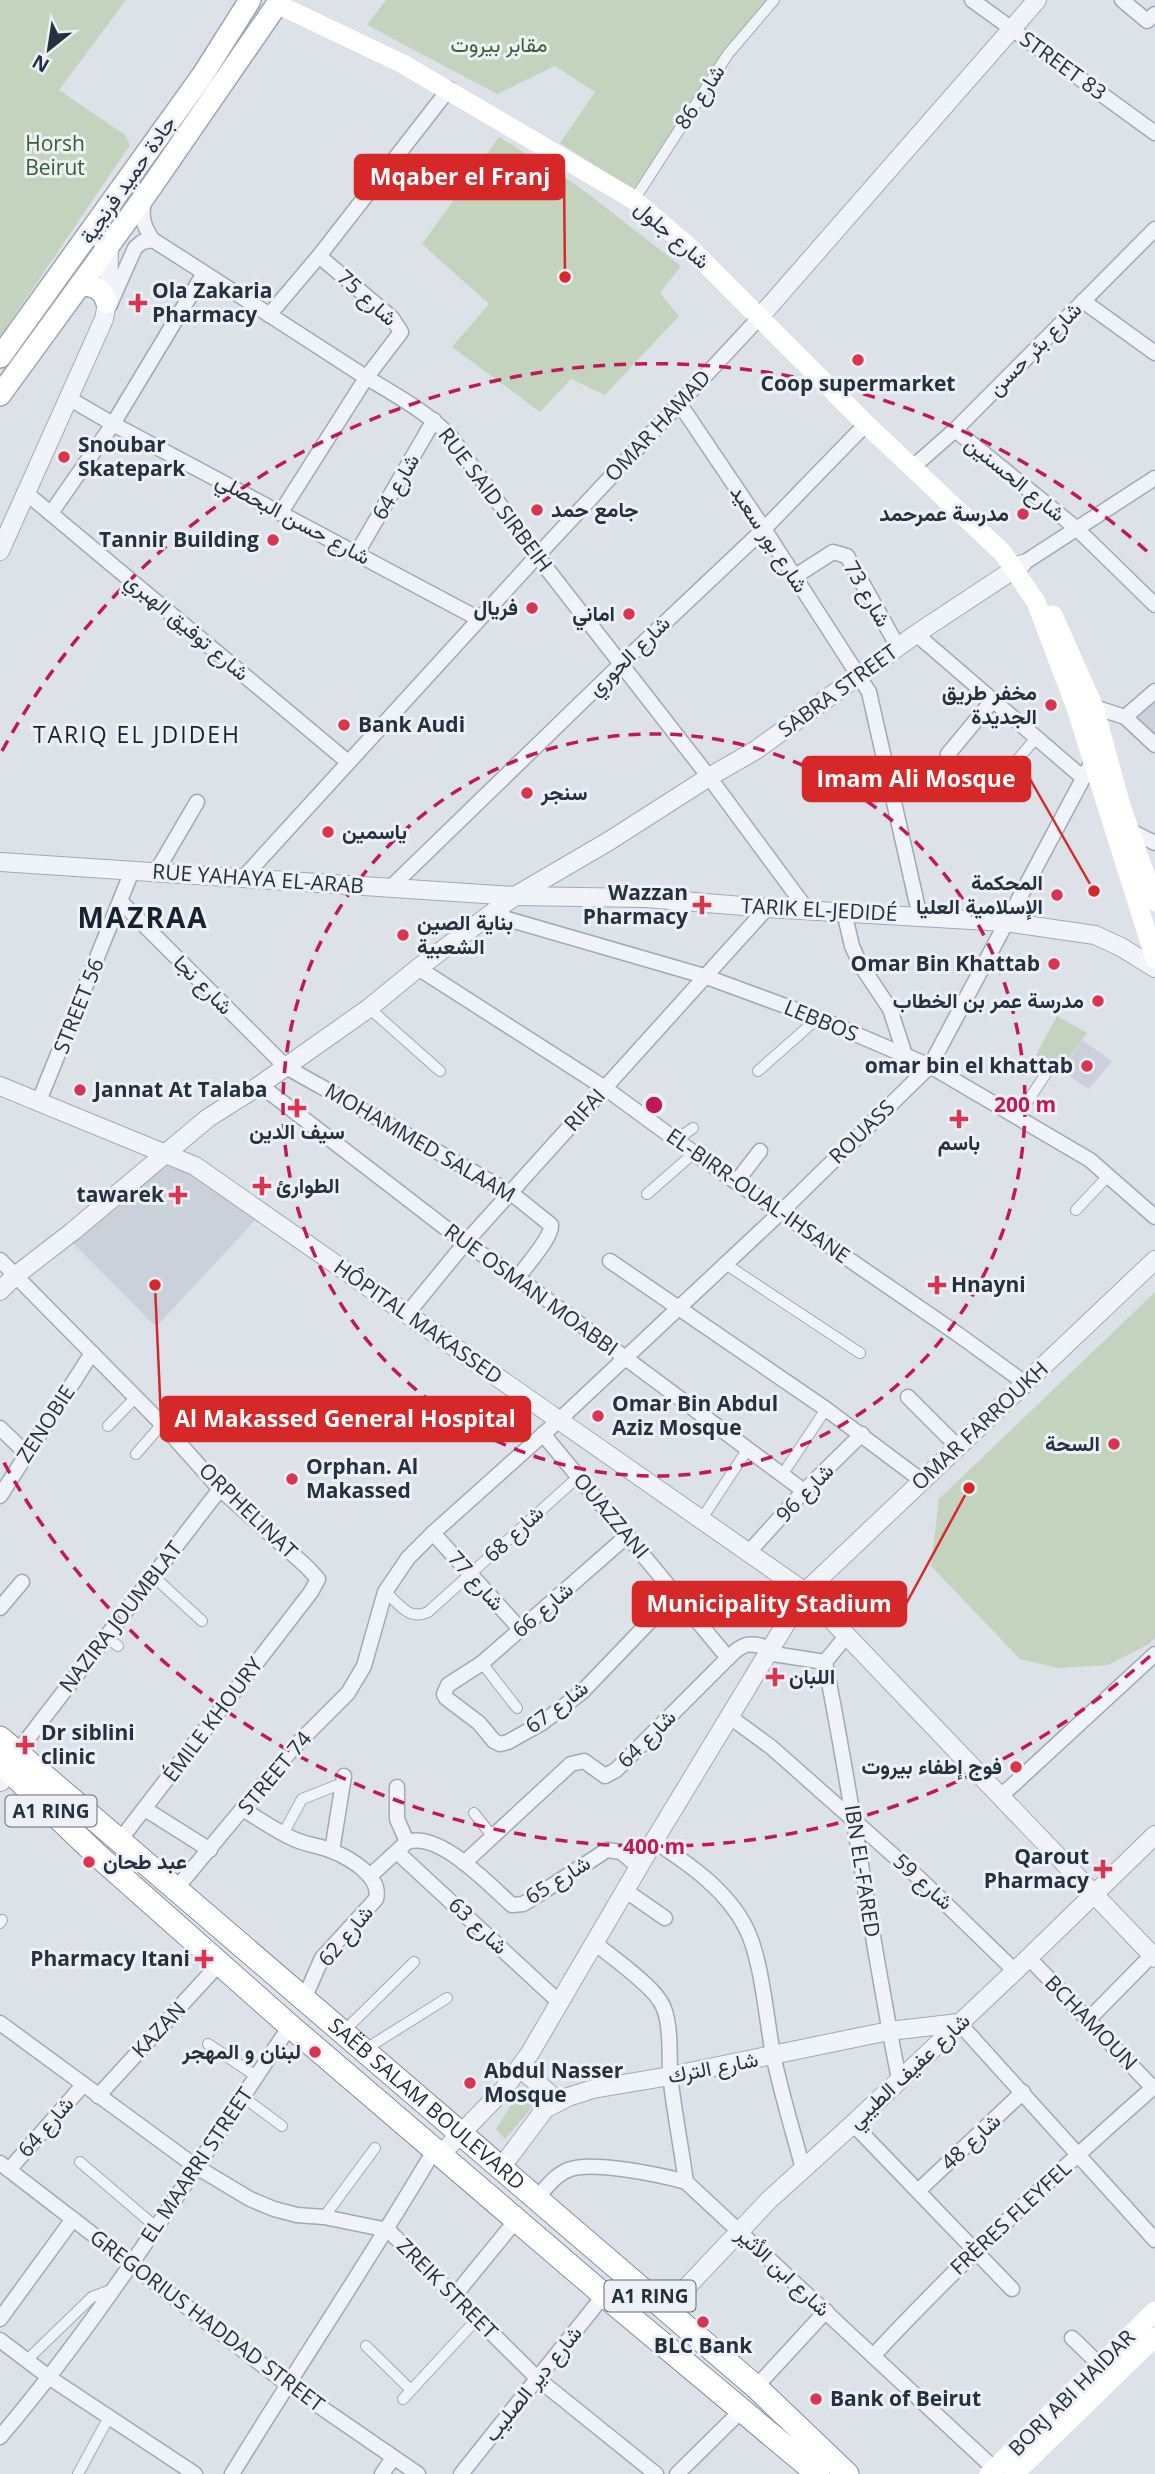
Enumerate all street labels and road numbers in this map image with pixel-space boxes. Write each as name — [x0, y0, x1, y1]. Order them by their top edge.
street label: STREET 83 — [1015, 24, 1112, 106]
street label: شارع 86 — [668, 59, 731, 135]
street label: جادة حميد فرنجية — [73, 110, 182, 249]
street label: شارع جلول — [628, 194, 716, 275]
street label: شارع 75 — [331, 263, 404, 332]
street label: شارع بئر حسن — [981, 295, 1088, 402]
street label: OMAR HAMAD — [598, 363, 716, 487]
street label: RUE SAID SIRBEIH — [432, 422, 559, 577]
street label: شارع الحسنين — [959, 429, 1072, 528]
street label: شارع 64 — [365, 448, 426, 525]
street label: شارع حسن البحصلي — [210, 466, 376, 574]
street label: شارع بور سعيد — [724, 479, 815, 598]
street label: شارع 73 — [837, 555, 898, 632]
street label: شارع توفيق الهبري — [117, 566, 256, 689]
street label: شارع الحوري — [581, 609, 678, 704]
street label: SABRA STREET — [772, 637, 903, 743]
street label: RUE YAHAYA EL-ARAB — [151, 857, 365, 899]
street label: TARIK EL-JEDIDÉ — [740, 891, 898, 927]
street label: شارع نجا — [167, 948, 240, 1021]
street label: STREET 56 — [46, 954, 110, 1057]
street label: LEBBOS — [780, 993, 863, 1048]
street label: MOHAMMED SALAAM — [320, 1076, 521, 1208]
street label: RIFAI — [558, 1082, 611, 1137]
street label: ROUASS — [822, 1093, 900, 1169]
street label: EL-BIRR-OUAL-IHSANE — [661, 1121, 856, 1269]
street label: RUE OSMAN MOABBI — [439, 1217, 624, 1362]
street label: HÔPITAL MAKASSED — [329, 1252, 508, 1390]
street label: OMAR FARROUKH — [905, 1355, 1054, 1496]
street label: ZENOBIE — [10, 1379, 81, 1468]
street label: ORPHELINAT — [193, 1456, 304, 1565]
street label: شارع 96 — [769, 1457, 840, 1529]
street label: OUAZZANI — [568, 1467, 656, 1564]
street label: شارع 68 — [478, 1499, 550, 1569]
street label: NAZIRA JOUMBLAT — [52, 1535, 188, 1698]
street label: شارع 77 — [442, 1544, 511, 1617]
street label: شارع 66 — [506, 1575, 579, 1644]
street label: ÉMILE KHOURY — [156, 1651, 268, 1787]
street label: شارع 67 — [519, 1673, 594, 1740]
street label: شارع 64 — [611, 1703, 682, 1774]
street label: STREET 74 — [231, 1725, 317, 1820]
road number: A1 RING — [5, 1796, 96, 1826]
street label: IBN EL-FARED — [839, 1802, 887, 1939]
street label: شارع 59 — [887, 1847, 960, 1916]
street label: شارع 65 — [520, 1848, 596, 1911]
street label: شارع 63 — [442, 1891, 514, 1961]
street label: شارع 62 — [311, 1899, 380, 1972]
street label: BCHAMOUN — [1039, 1969, 1144, 2076]
street label: KAZAN — [125, 1995, 191, 2063]
street label: شارع عفيف الطيبي — [841, 2006, 978, 2137]
street label: SAËB SALAM BOULEVARD — [323, 2011, 531, 2196]
street label: شارع الترك — [665, 2045, 760, 2090]
street label: EL MAARRI STREET — [134, 2081, 259, 2248]
street label: شارع 64 — [11, 2090, 80, 2163]
street label: شارع 48 — [935, 2107, 1007, 2177]
street label: FRÈRES FLEYFEL — [944, 2154, 1077, 2281]
street label: شارع ابن الأثير — [729, 2220, 837, 2323]
street label: GREGORIUS HADDAD STREET — [85, 2223, 331, 2418]
street label: ZREIK STREET — [391, 2232, 504, 2345]
road number: A1 RING — [604, 2280, 696, 2312]
street label: شارع دير الصليب — [477, 2320, 588, 2448]
street label: BORJ ABI HAIDAR — [1002, 2323, 1141, 2462]

